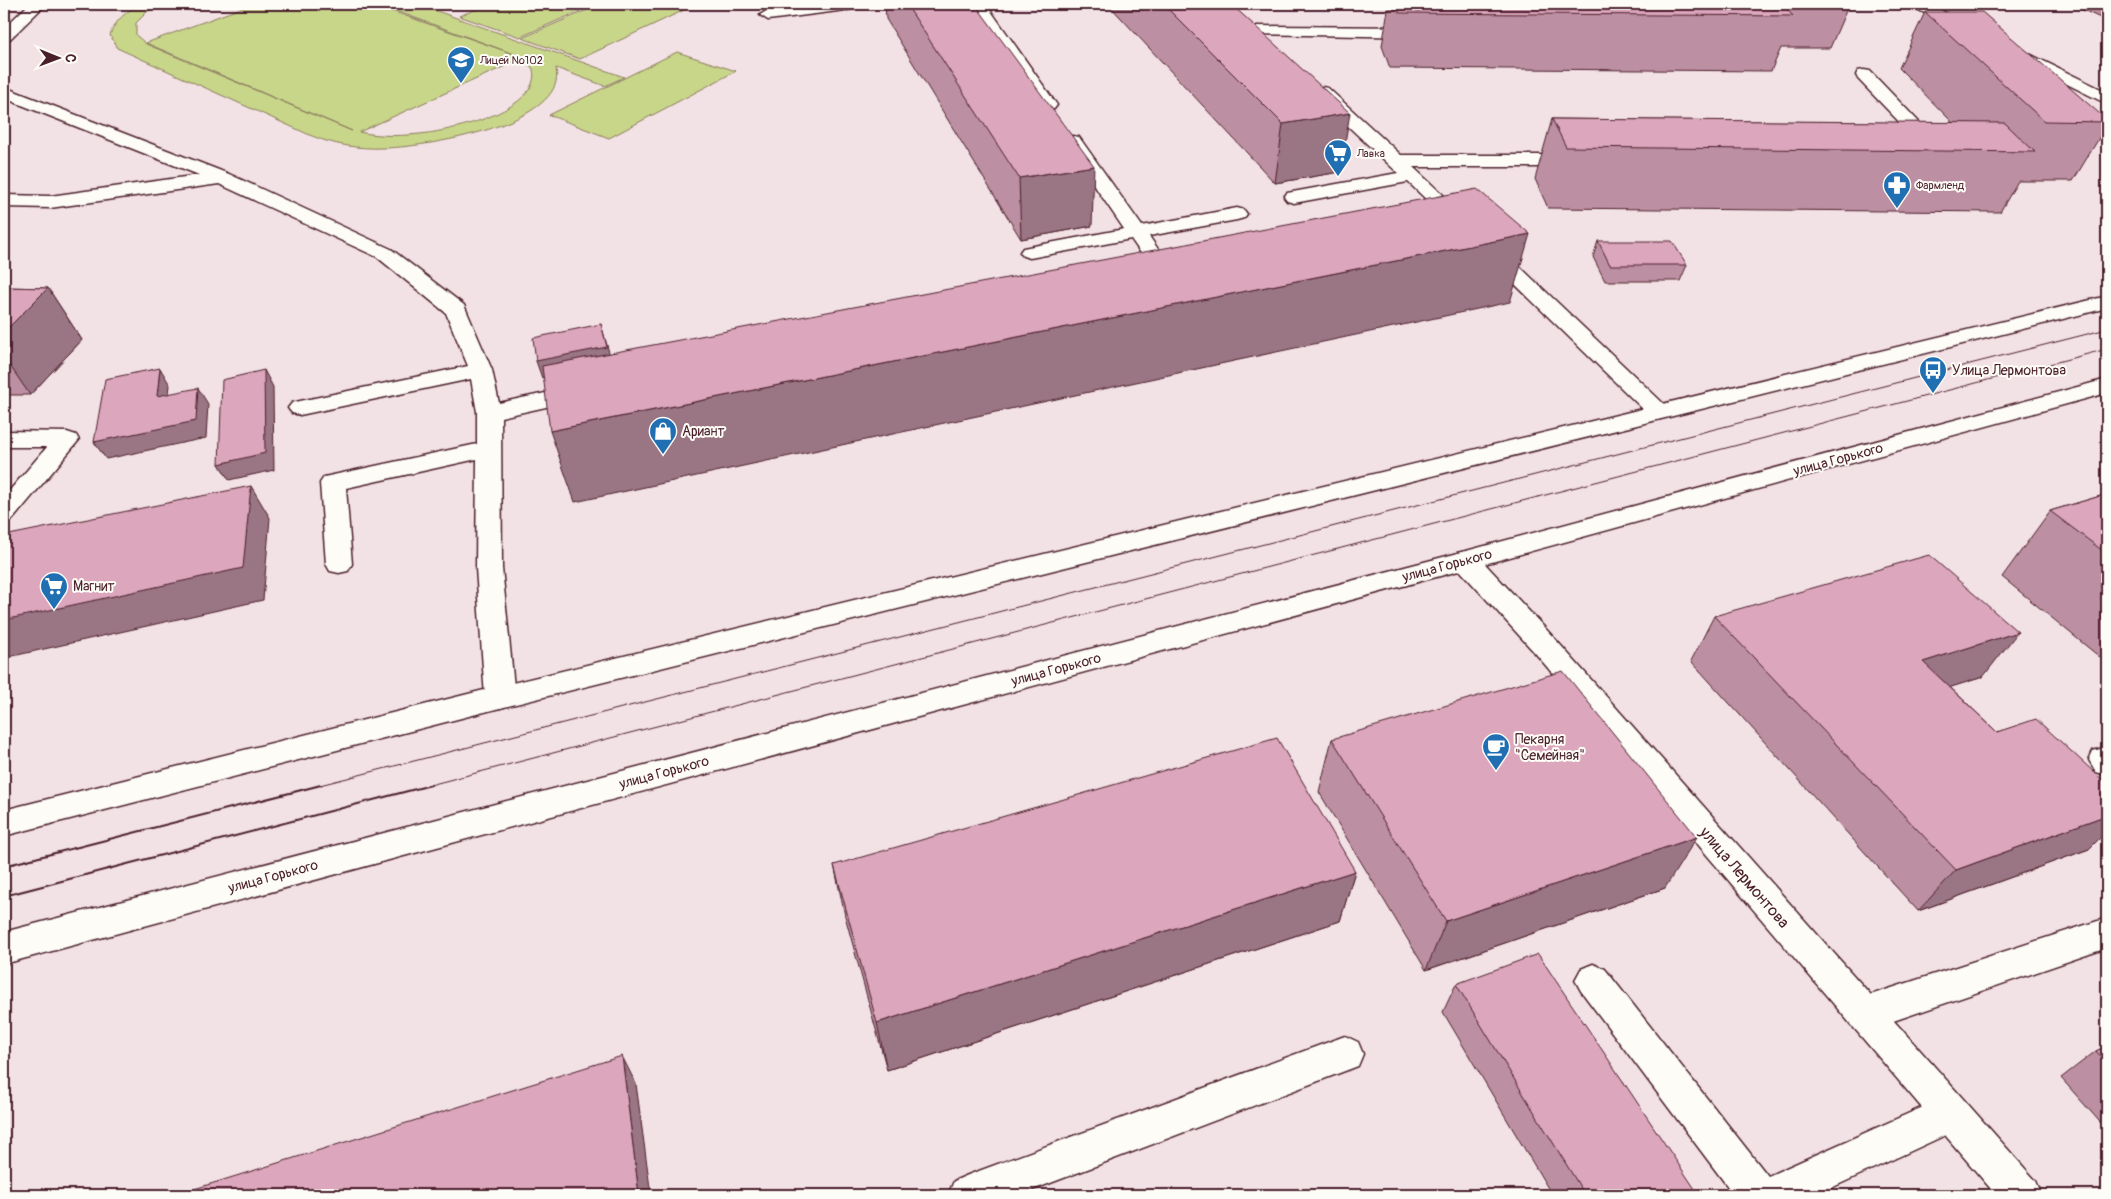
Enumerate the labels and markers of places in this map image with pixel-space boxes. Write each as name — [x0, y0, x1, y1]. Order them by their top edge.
school or university icon: Лицей №102 — [446, 45, 476, 84]
place label: Лицей №102 — [479, 54, 543, 67]
supermarket icon: Лавка — [1323, 138, 1353, 177]
place label: Лавка — [1356, 147, 1385, 160]
pharmacy icon: Фармленд — [1882, 170, 1912, 209]
place label: Фармленд — [1916, 179, 1965, 192]
bus stop icon: Улица Лермонтова — [1918, 355, 1948, 394]
place label: Улица Лермонтова — [1952, 362, 2066, 379]
shop icon: Ариант — [648, 416, 678, 455]
place label: Ариант — [682, 423, 724, 440]
supermarket icon: Магнит — [39, 571, 69, 610]
place label: Магнит — [73, 578, 115, 595]
place label: Пекарня "Семейная" — [1515, 731, 1585, 764]
cafe icon: Пекарня "Семейная" — [1481, 732, 1511, 771]

